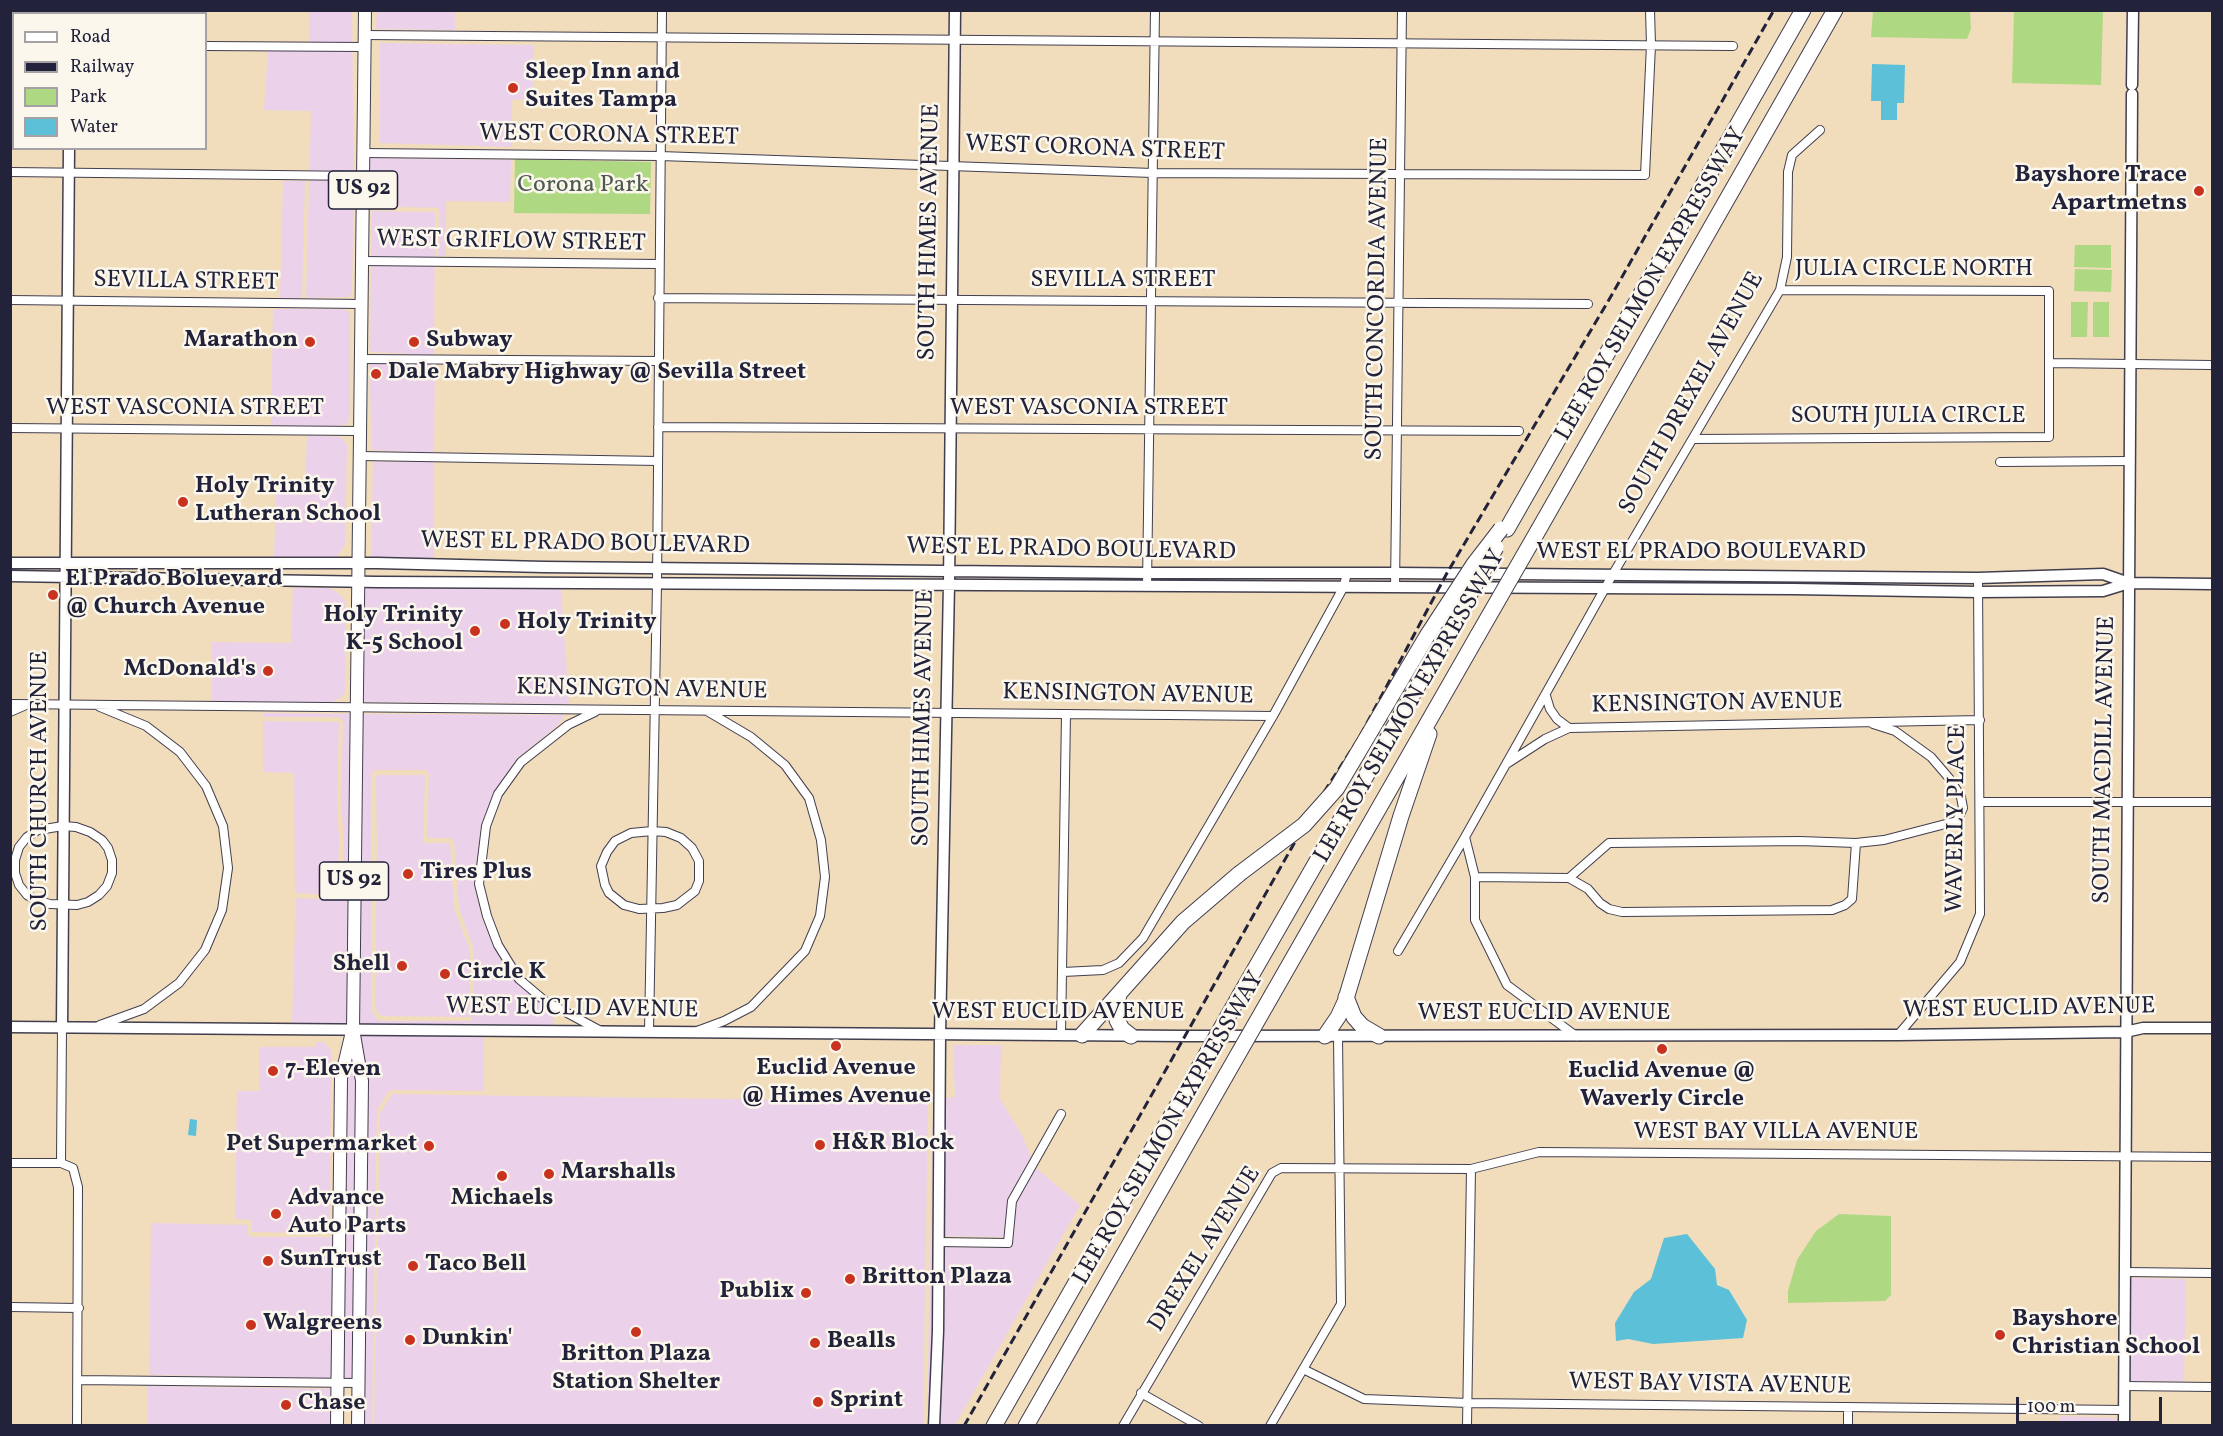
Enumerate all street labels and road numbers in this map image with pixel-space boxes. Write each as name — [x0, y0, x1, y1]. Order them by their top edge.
street label: SOUTH HIMES AVENUE — [914, 103, 948, 361]
street label: WEST CORONA STREET — [479, 120, 739, 154]
street label: LEE ROY SELMON EXPRESSWAY — [1550, 123, 1754, 447]
street label: WEST CORONA STREET — [965, 131, 1225, 169]
street label: SOUTH CONCORDIA AVENUE — [1362, 137, 1396, 461]
road number: US 92 — [328, 171, 398, 209]
street label: WEST GRIFLOW STREET — [376, 226, 646, 260]
street label: JULIA CIRCLE NORTH — [1795, 257, 2033, 285]
street label: SEVILLA STREET — [93, 267, 279, 299]
street label: SEVILLA STREET — [1030, 268, 1216, 296]
street label: SOUTH DREXEL AVENUE — [1614, 268, 1772, 520]
street label: WEST VASCONIA STREET — [46, 396, 324, 424]
street label: WEST VASCONIA STREET — [950, 396, 1228, 424]
street label: SOUTH JULIA CIRCLE — [1790, 404, 2026, 432]
street label: WEST EL PRADO BOULEVARD — [420, 528, 750, 562]
street label: WEST EL PRADO BOULEVARD — [906, 534, 1236, 568]
street label: WEST EL PRADO BOULEVARD — [1536, 540, 1866, 568]
street label: LEE ROY SELMON EXPRESSWAY — [1309, 545, 1513, 869]
street label: SOUTH HIMES AVENUE — [908, 589, 942, 847]
street label: SOUTH MACDILL AVENUE — [2089, 616, 2123, 904]
street label: SOUTH CHURCH AVENUE — [28, 651, 56, 931]
street label: KENSINGTON AVENUE — [516, 674, 768, 708]
street label: KENSINGTON AVENUE — [1002, 679, 1254, 713]
street label: KENSINGTON AVENUE — [1591, 688, 1843, 722]
street label: WAVERLY PLACE — [1942, 724, 1974, 914]
road number: US 92 — [320, 862, 388, 900]
street label: LEE ROY SELMON EXPRESSWAY — [1068, 967, 1272, 1291]
street label: WEST EUCLID AVENUE — [445, 993, 699, 1027]
street label: WEST EUCLID AVENUE — [1902, 993, 2156, 1027]
street label: WEST EUCLID AVENUE — [932, 1000, 1184, 1028]
street label: WEST EUCLID AVENUE — [1418, 1001, 1670, 1029]
street label: WEST BAY VILLA AVENUE — [1634, 1120, 1918, 1148]
street label: DREXEL AVENUE — [1144, 1162, 1268, 1338]
street label: WEST BAY VISTA AVENUE — [1568, 1369, 1852, 1403]

